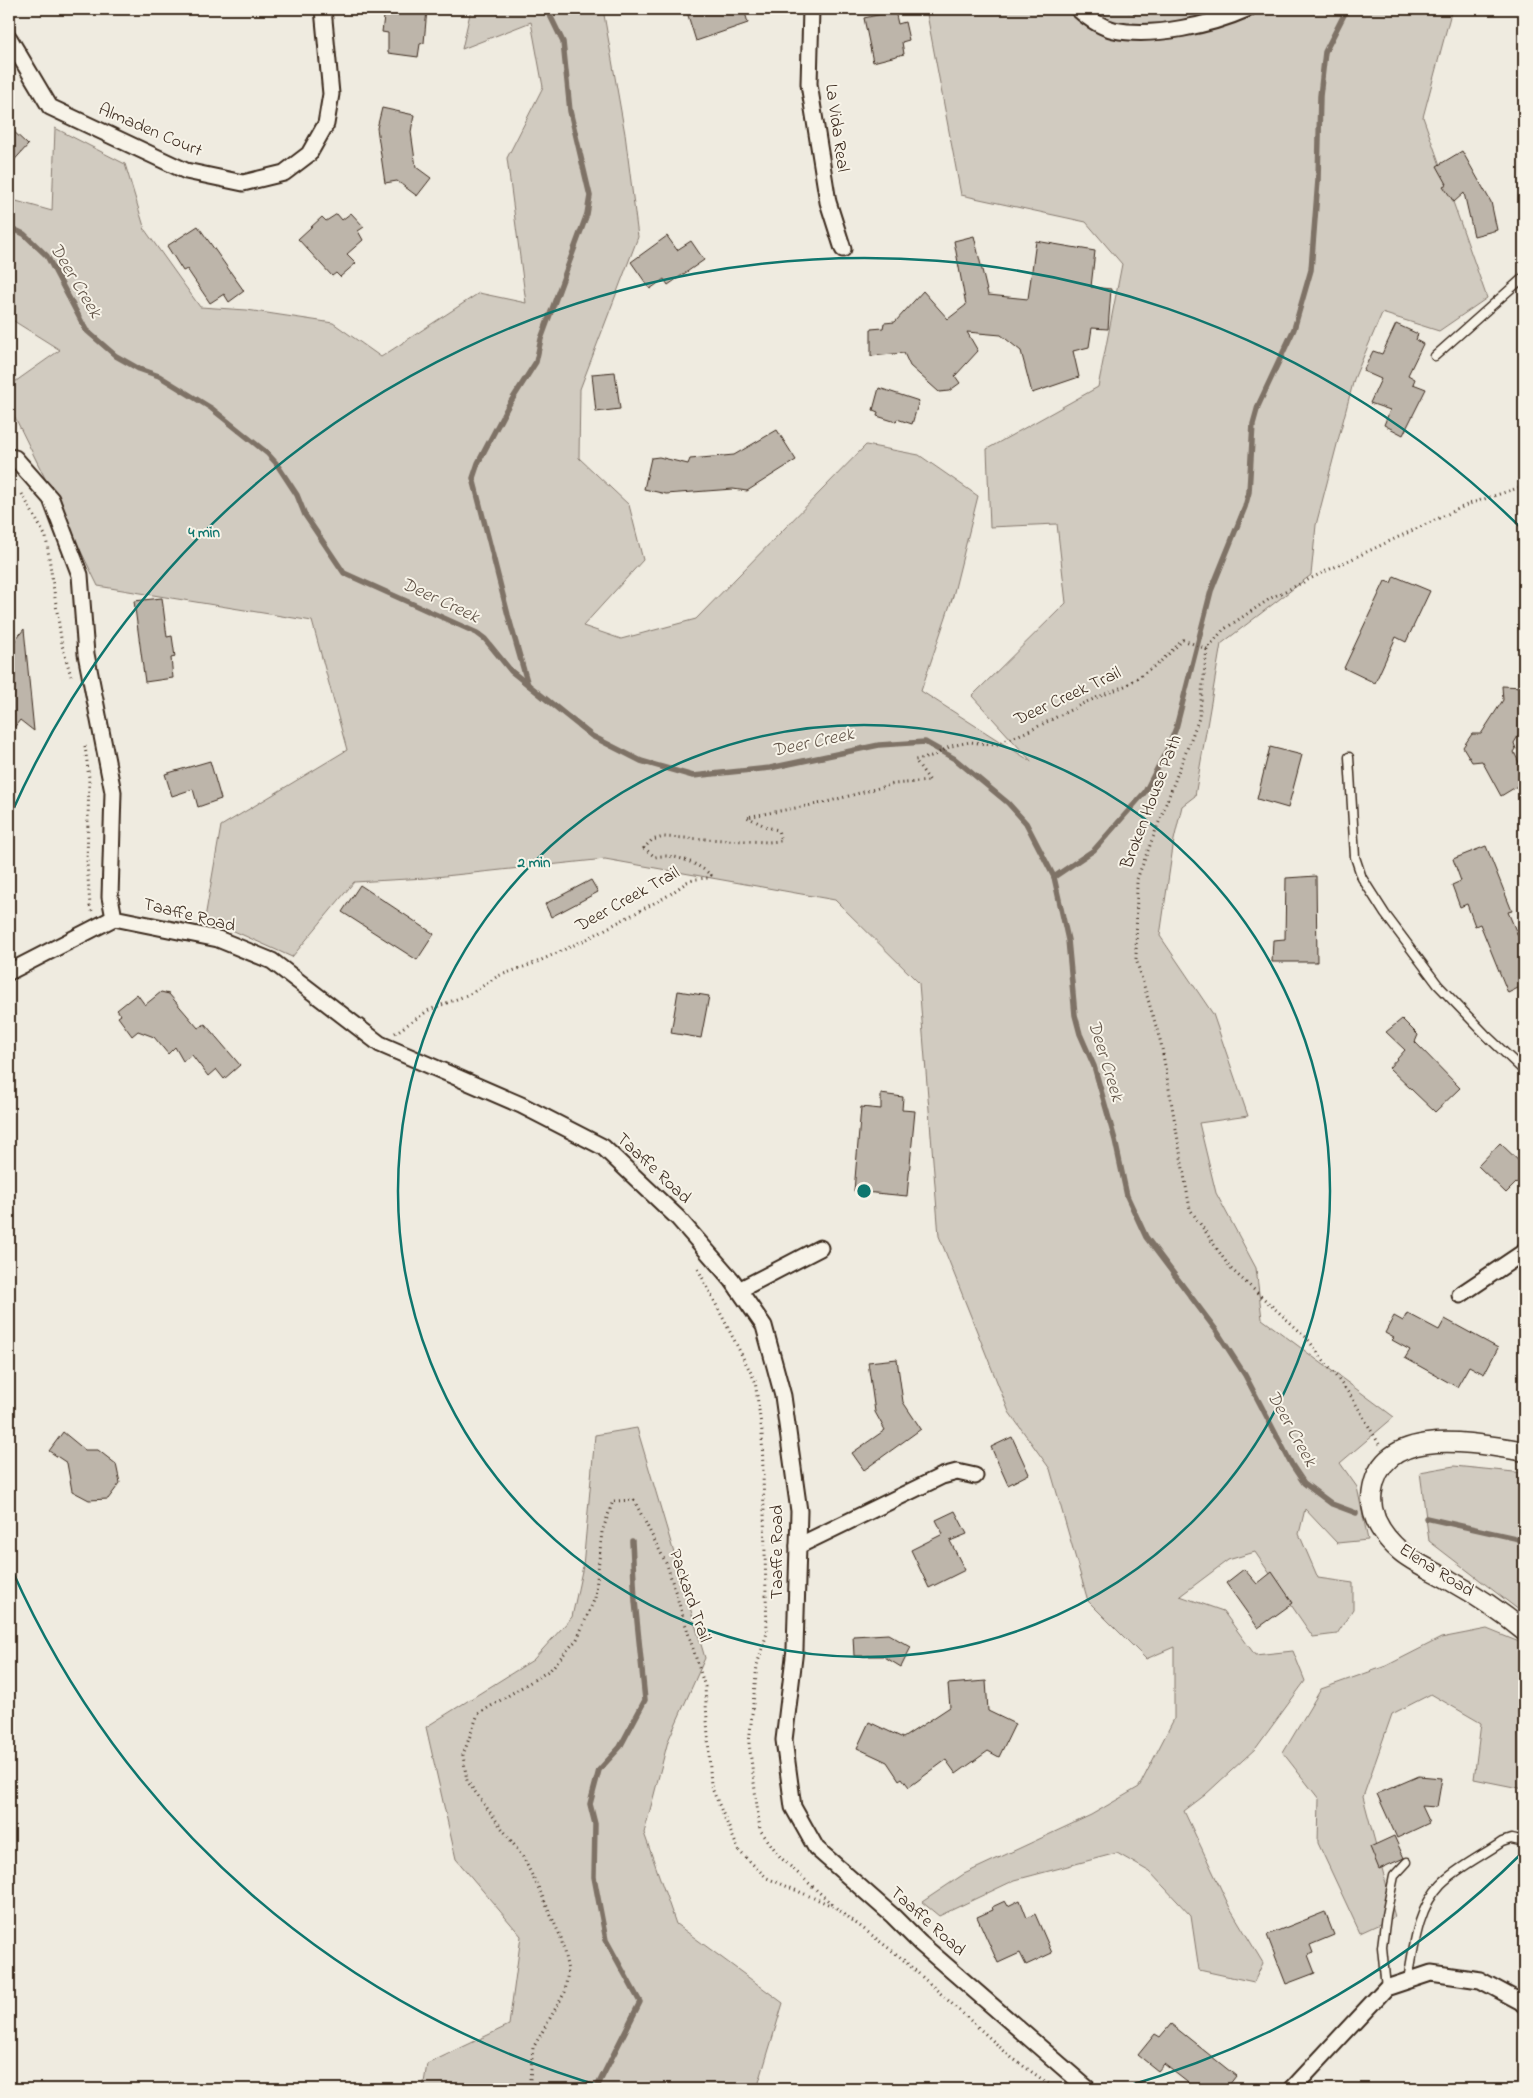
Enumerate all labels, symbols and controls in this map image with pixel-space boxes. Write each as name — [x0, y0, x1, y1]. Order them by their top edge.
street label: La Vida Real — [817, 82, 855, 174]
street label: Almaden Court — [94, 97, 206, 165]
water label: Deer Creek — [42, 238, 108, 324]
text: 4 min — [187, 522, 220, 544]
water label: Deer Creek — [397, 571, 484, 631]
street label: Deer Creek Trail — [1009, 661, 1126, 734]
water label: Deer Creek — [769, 721, 857, 765]
street label: Broken House Path — [1114, 731, 1189, 874]
text: 2 min — [517, 852, 551, 874]
street label: Deer Creek Trail — [570, 861, 685, 940]
street label: Taaffe Road — [140, 892, 238, 940]
water label: Deer Creek — [1080, 1017, 1130, 1105]
street label: Taaffe Road — [610, 1127, 696, 1211]
centre of rings — [855, 1182, 873, 1200]
water label: Deer Creek — [1259, 1386, 1323, 1473]
street label: Taaffe Road — [765, 1505, 791, 1599]
street label: Elena Road — [1393, 1538, 1479, 1604]
street label: Packard Trail — [661, 1546, 717, 1646]
street label: Taaffe Road — [883, 1881, 971, 1963]

